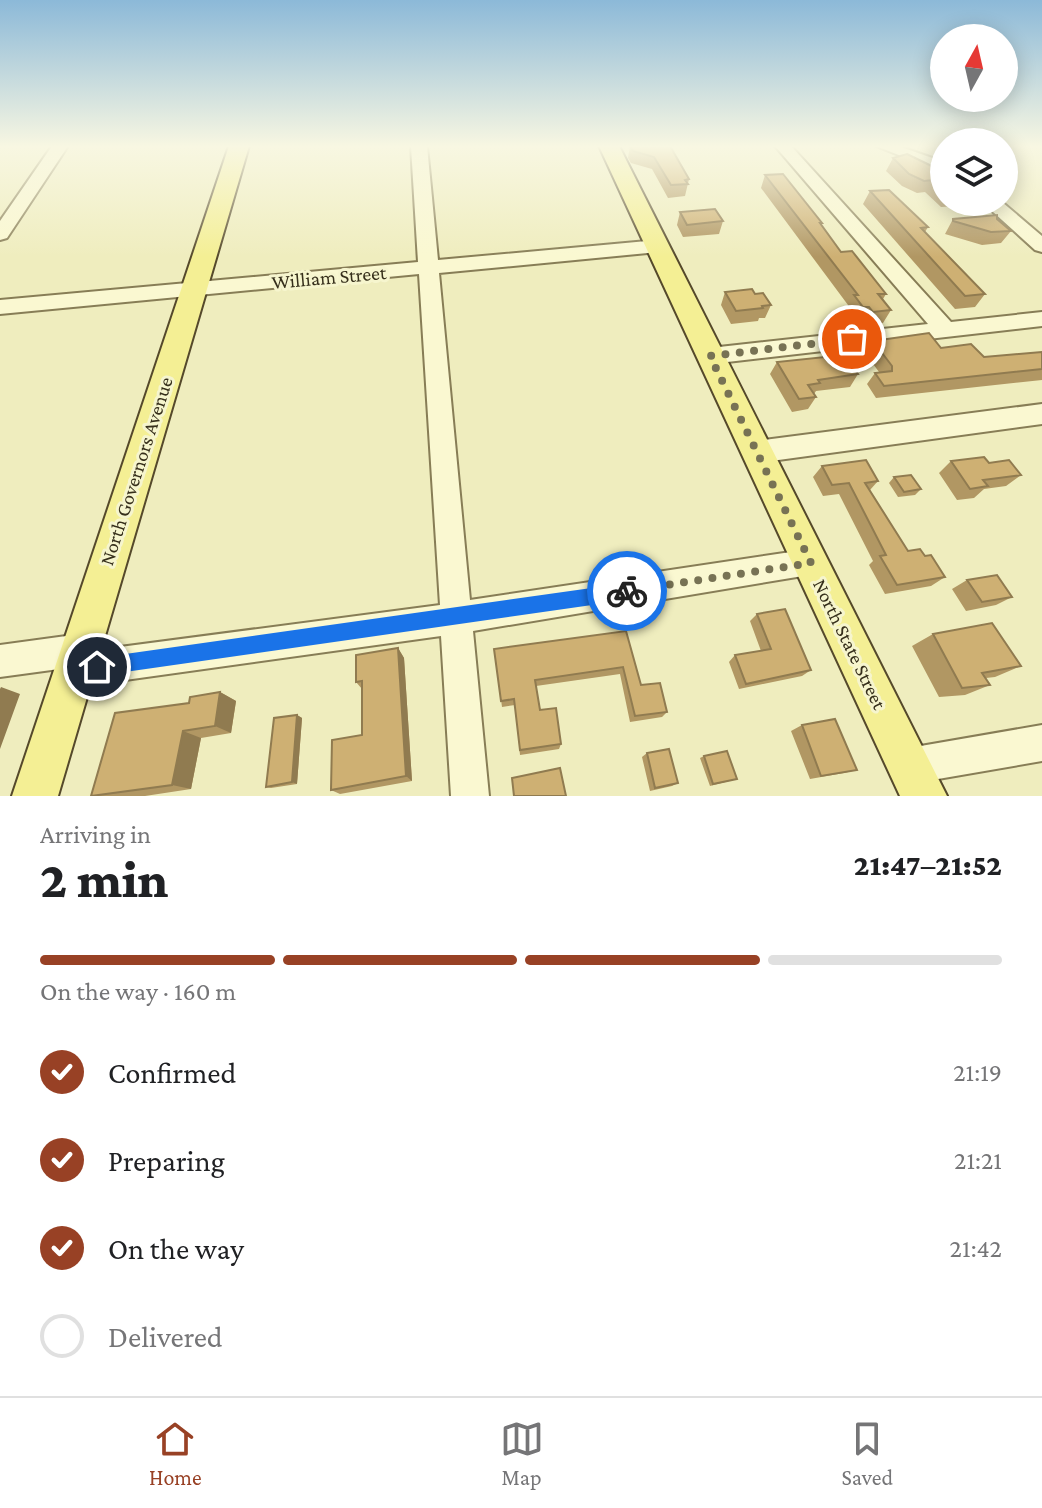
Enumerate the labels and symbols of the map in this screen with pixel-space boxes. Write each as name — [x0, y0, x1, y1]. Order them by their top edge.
north arrow — [930, 24, 1018, 112]
street label: William Street — [271, 261, 388, 293]
pin — [818, 305, 886, 373]
street label: North Governors Avenue — [95, 374, 177, 568]
courier — [587, 551, 667, 631]
street label: North State Street — [809, 575, 891, 713]
pin — [63, 633, 131, 701]

